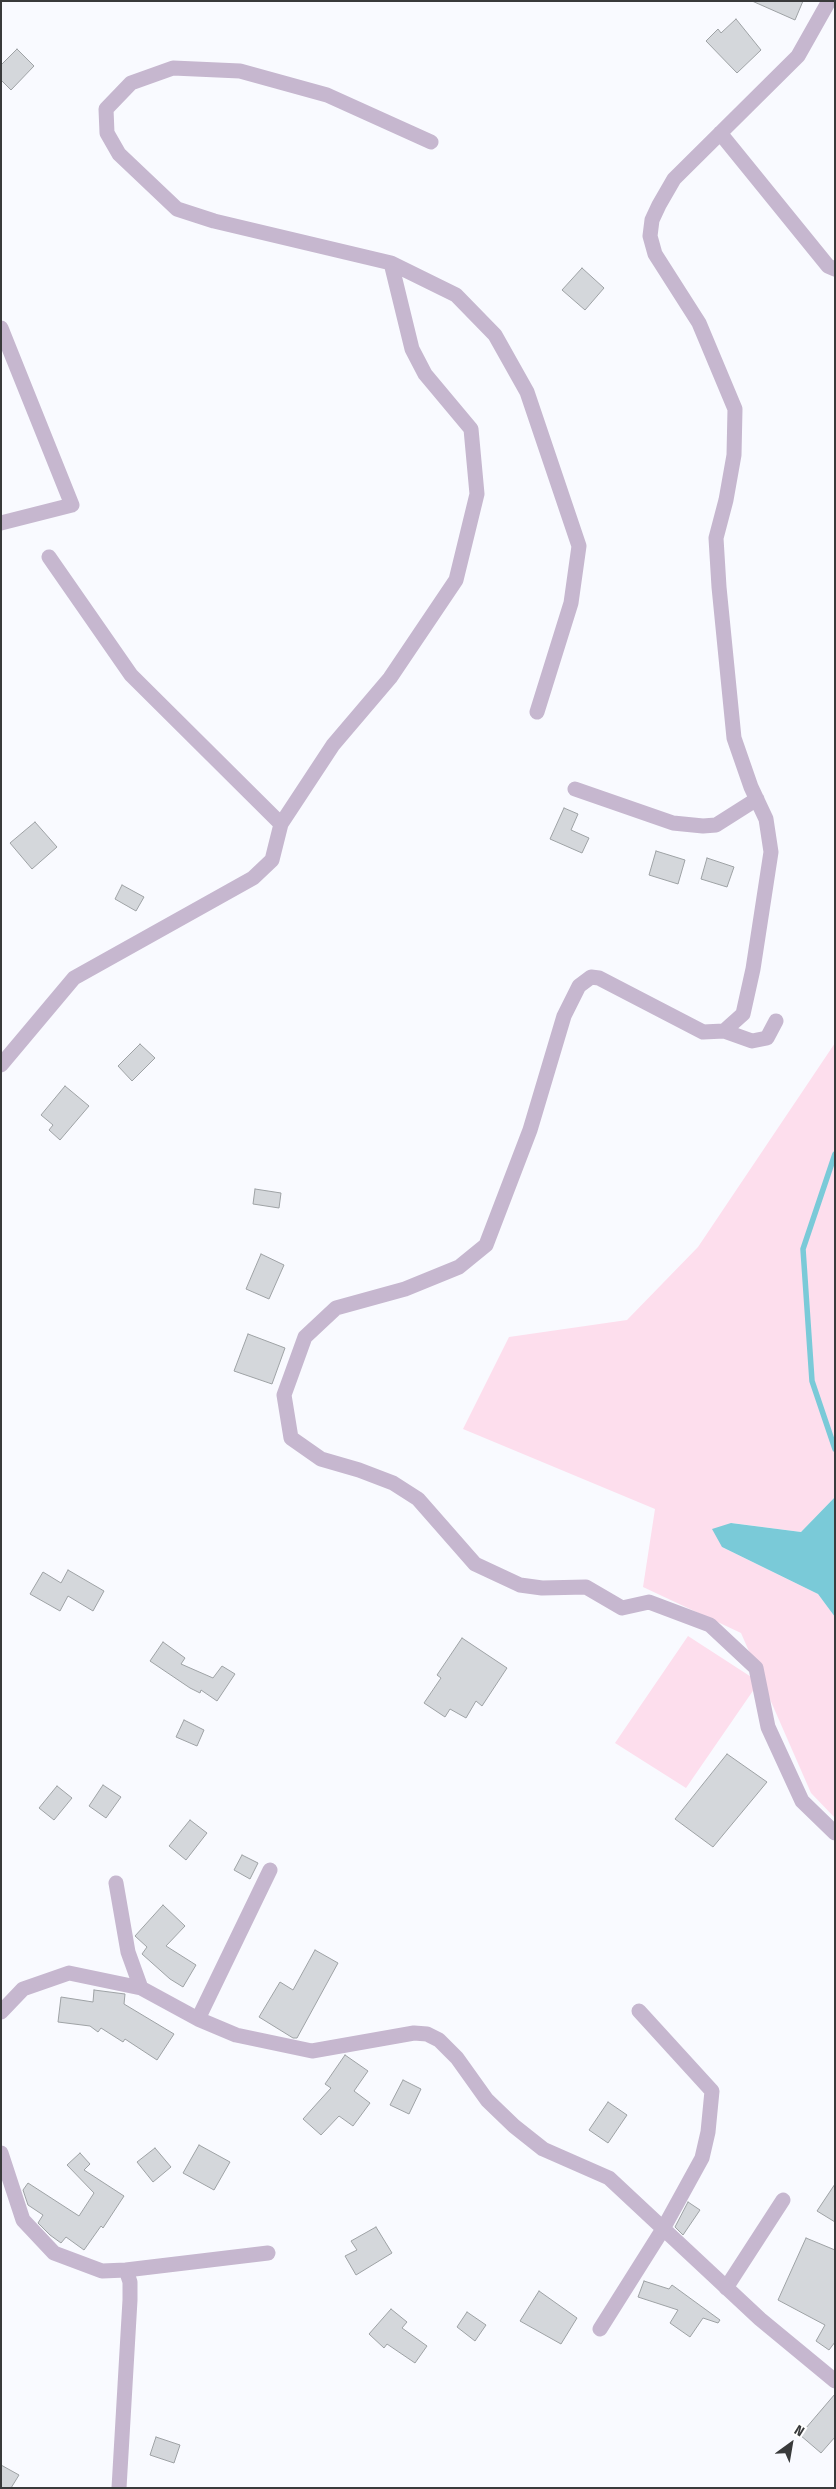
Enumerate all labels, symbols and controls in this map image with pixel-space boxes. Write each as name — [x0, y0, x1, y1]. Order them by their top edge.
north arrow — [766, 2419, 816, 2469]
text: N — [791, 2421, 807, 2440]

